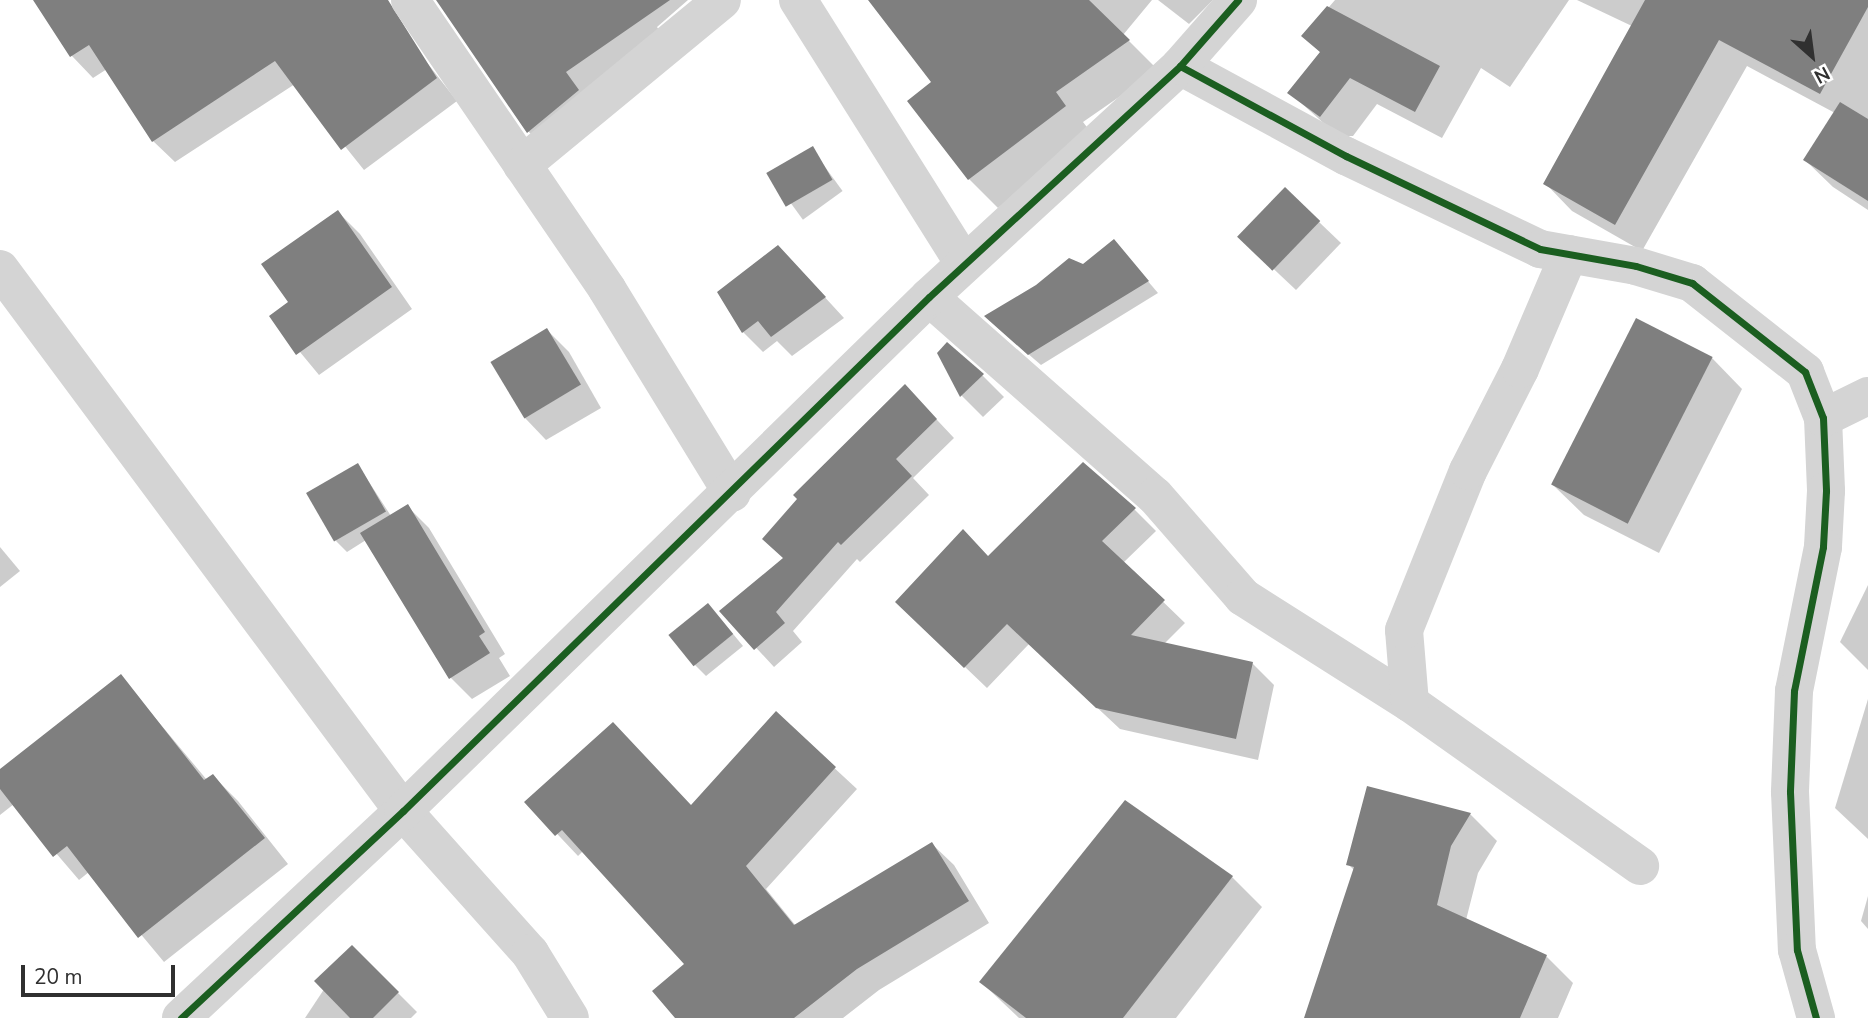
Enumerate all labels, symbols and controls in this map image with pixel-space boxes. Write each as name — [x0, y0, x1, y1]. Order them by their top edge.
north arrow — [1777, 21, 1847, 91]
text: N — [1809, 60, 1834, 89]
scale bar — [24, 951, 178, 995]
text: 20 m — [34, 963, 83, 991]

